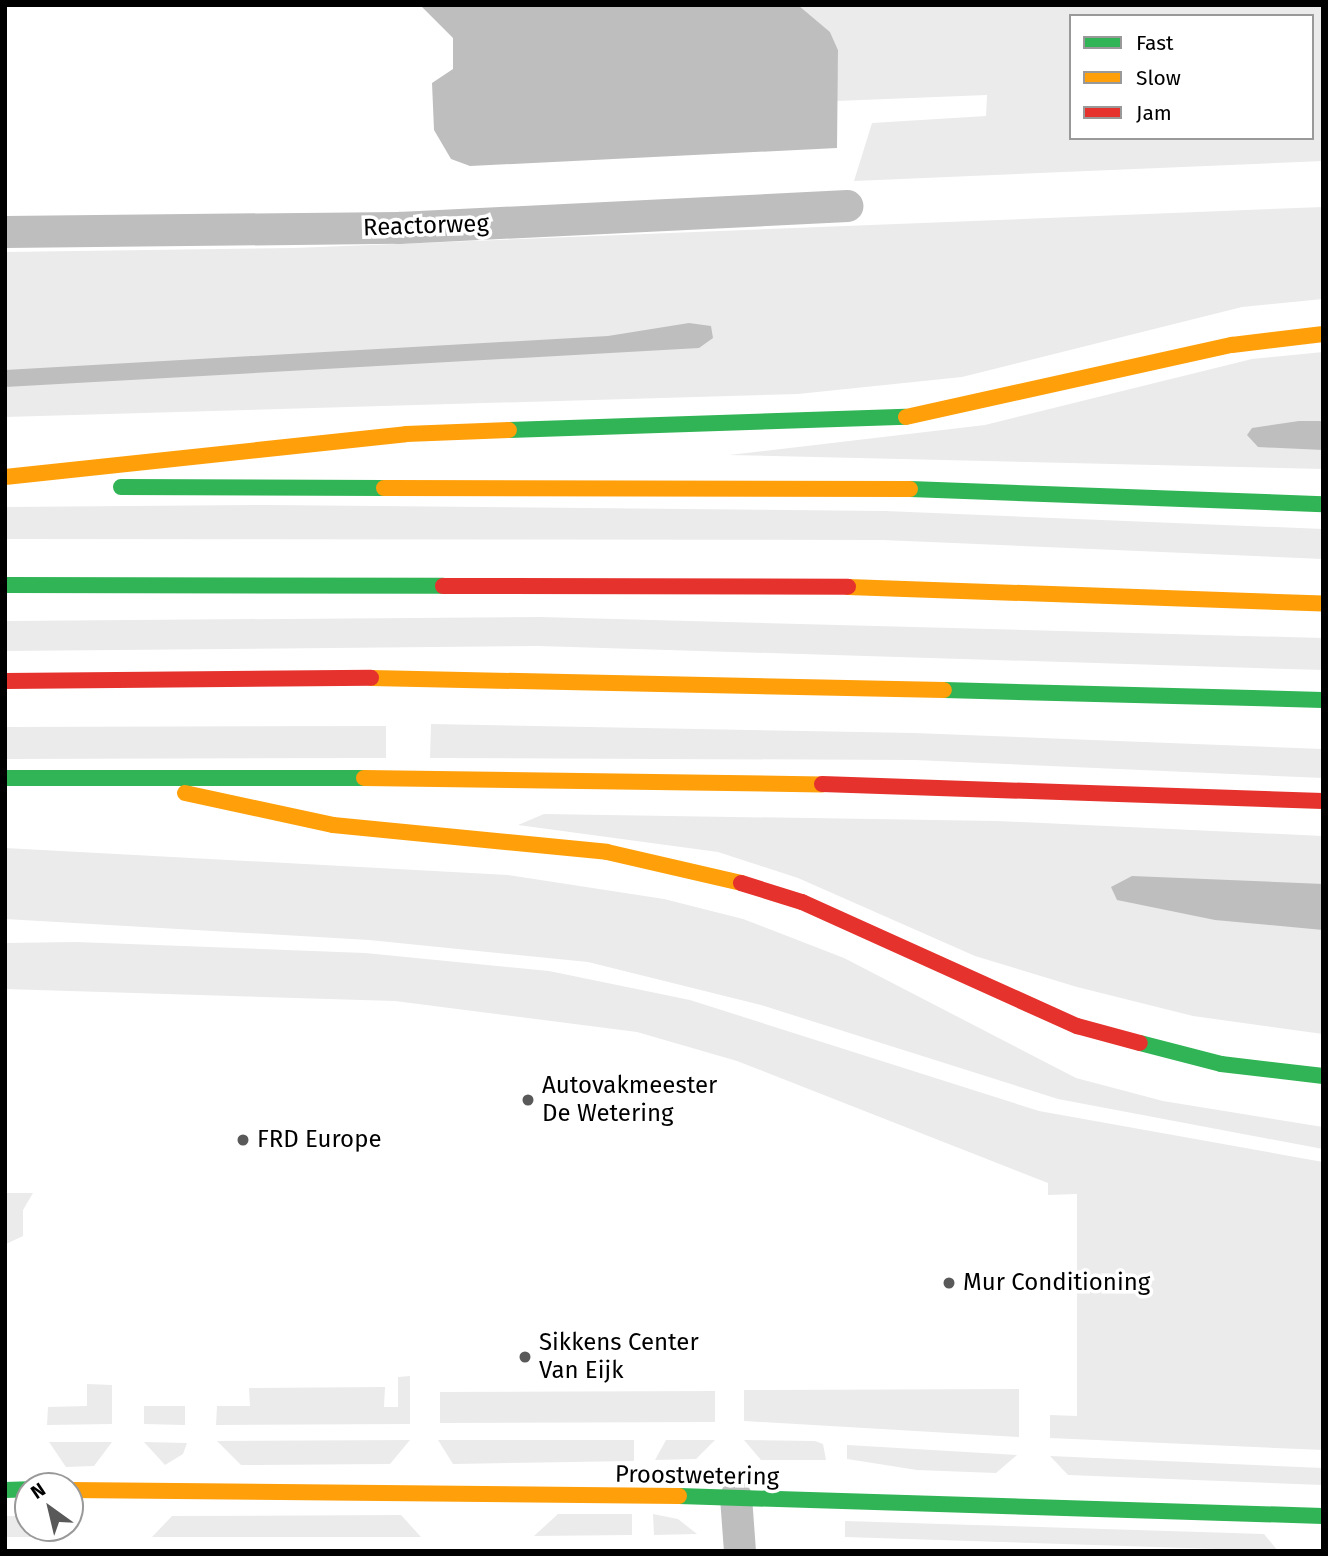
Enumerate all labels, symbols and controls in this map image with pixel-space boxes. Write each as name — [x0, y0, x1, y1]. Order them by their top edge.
legend — [1069, 14, 1314, 140]
text: Fast — [1136, 30, 1174, 56]
text: Slow — [1136, 65, 1181, 91]
text: Jam — [1136, 100, 1172, 126]
street label: Reactorweg — [363, 209, 489, 243]
place label: Autovakmeester De Wetering — [542, 1072, 717, 1128]
marker: Autovakmeester De Wetering — [520, 1092, 536, 1108]
place label: FRD Europe — [257, 1126, 381, 1154]
marker: FRD Europe — [235, 1132, 251, 1148]
place label: Mur Conditioning — [963, 1269, 1150, 1297]
marker: Mur Conditioning — [941, 1275, 957, 1291]
place label: Sikkens Center Van Eijk — [539, 1329, 699, 1385]
marker: Sikkens Center Van Eijk — [517, 1349, 533, 1365]
street label: Proostwetering — [615, 1460, 779, 1492]
north arrow — [14, 1472, 84, 1542]
text: N — [26, 1478, 50, 1504]

